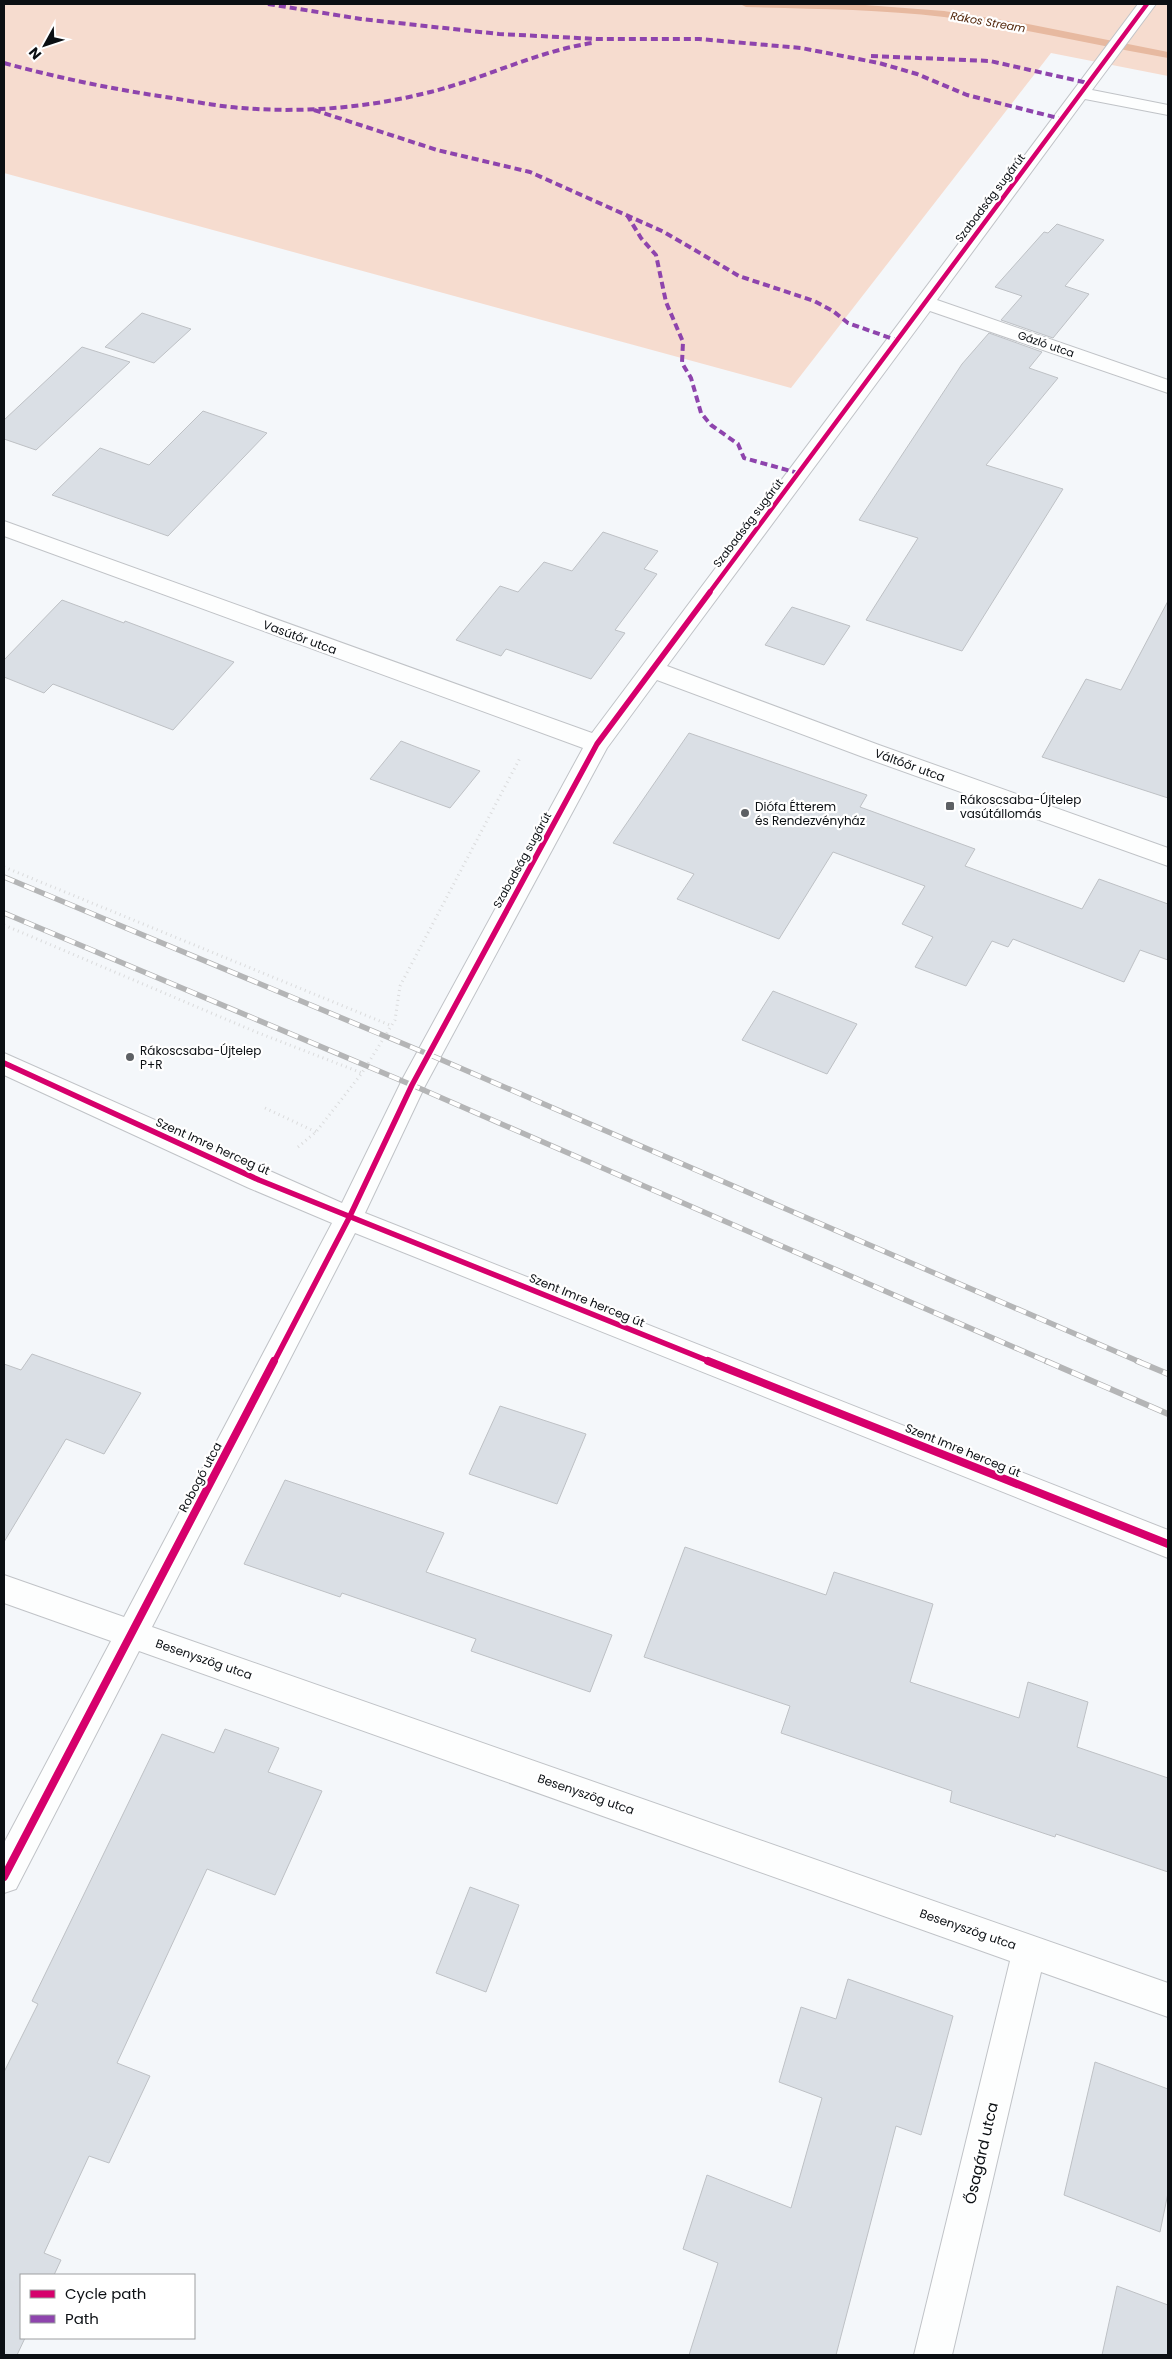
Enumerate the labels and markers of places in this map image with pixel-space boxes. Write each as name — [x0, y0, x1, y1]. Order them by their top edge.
place label: Rákoscsaba-Újtelep vasútállomás — [960, 791, 1081, 822]
place label: Diófa Étterem és Rendezvényház — [755, 798, 865, 829]
marker: Rákoscsaba-Újtelep vasútállomás — [944, 800, 956, 812]
marker: Diófa Étterem és Rendezvényház — [739, 807, 751, 819]
place label: Rákoscsaba-Újtelep P+R — [140, 1042, 261, 1073]
marker: Rákoscsaba-Újtelep P+R — [124, 1051, 136, 1063]

